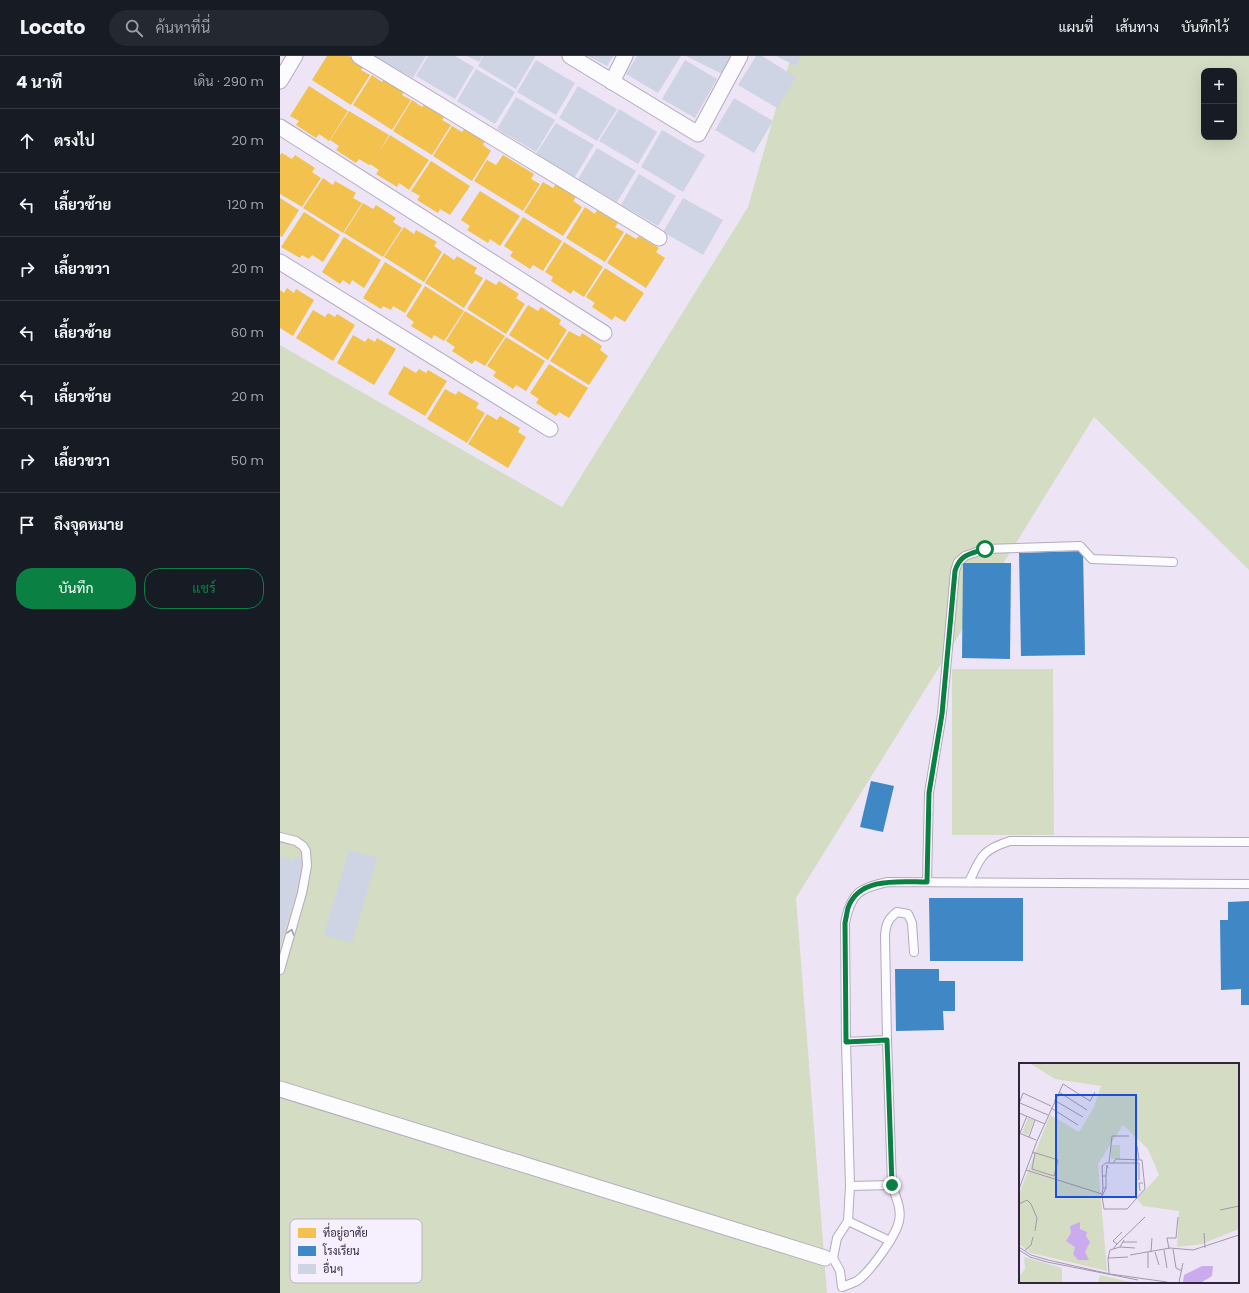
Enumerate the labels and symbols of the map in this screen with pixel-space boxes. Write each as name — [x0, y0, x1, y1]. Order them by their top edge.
route start — [976, 540, 994, 558]
one-way arrow — [286, 929, 294, 935]
inset map — [1019, 1063, 1239, 1283]
route end — [883, 1176, 901, 1194]
legend — [290, 1219, 422, 1283]
text: ที่อยู่อาศัย — [323, 1222, 368, 1241]
text: โรงเรียน — [322, 1243, 360, 1259]
text: อื่นๆ — [323, 1258, 343, 1277]

